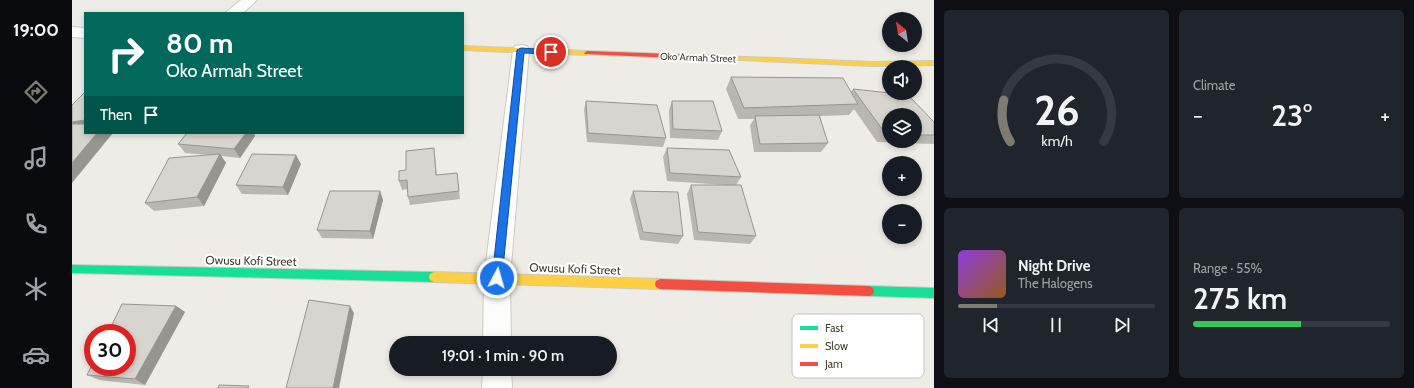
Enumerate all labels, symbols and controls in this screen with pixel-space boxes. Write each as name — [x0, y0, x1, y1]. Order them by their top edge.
north arrow — [882, 12, 922, 52]
map controls — [882, 12, 922, 244]
text: 19:00 — [13, 19, 59, 41]
text: 80 m — [166, 26, 233, 60]
icon: right — [100, 28, 152, 80]
pin — [534, 35, 568, 69]
icon: arrive — [540, 41, 562, 63]
street label: Oko Armah Street — [660, 50, 737, 65]
text: Oko Armah Street — [166, 60, 303, 82]
button: sound — [882, 60, 922, 100]
text: Climate — [1193, 77, 1235, 93]
icon: directions — [22, 78, 50, 106]
text: 26 — [1034, 85, 1079, 135]
text: 23° — [1271, 97, 1312, 134]
text: − — [1193, 102, 1203, 129]
text: + — [1380, 102, 1390, 129]
icon: arrive — [140, 104, 162, 126]
text: Then — [100, 106, 132, 124]
button: layers — [882, 108, 922, 148]
text: km/h — [1041, 132, 1072, 150]
icon: music — [22, 144, 50, 172]
button: + — [882, 156, 922, 196]
button: − — [882, 204, 922, 244]
icon: phone — [22, 210, 50, 238]
street label: Owusu Kofi Street — [205, 252, 297, 269]
position arrow — [476, 257, 518, 299]
text: Night Drive — [1018, 257, 1091, 275]
street label: Owusu Kofi Street — [529, 259, 621, 278]
text: Range · 55% — [1193, 260, 1262, 276]
icon: climate — [22, 275, 50, 303]
text: The Halogens — [1018, 275, 1093, 291]
text: 275 km — [1193, 280, 1287, 317]
legend — [792, 314, 924, 378]
icon: previous — [980, 314, 1002, 336]
icon: pause — [1045, 314, 1067, 336]
icon: next — [1111, 314, 1133, 336]
text: Fast — [825, 321, 844, 335]
speed limit sign: 30 — [84, 324, 136, 376]
text: Slow — [825, 339, 848, 353]
icon: car — [22, 341, 50, 369]
text: 19:01 · 1 min · 90 m — [442, 347, 564, 365]
text: Jam — [824, 357, 843, 371]

